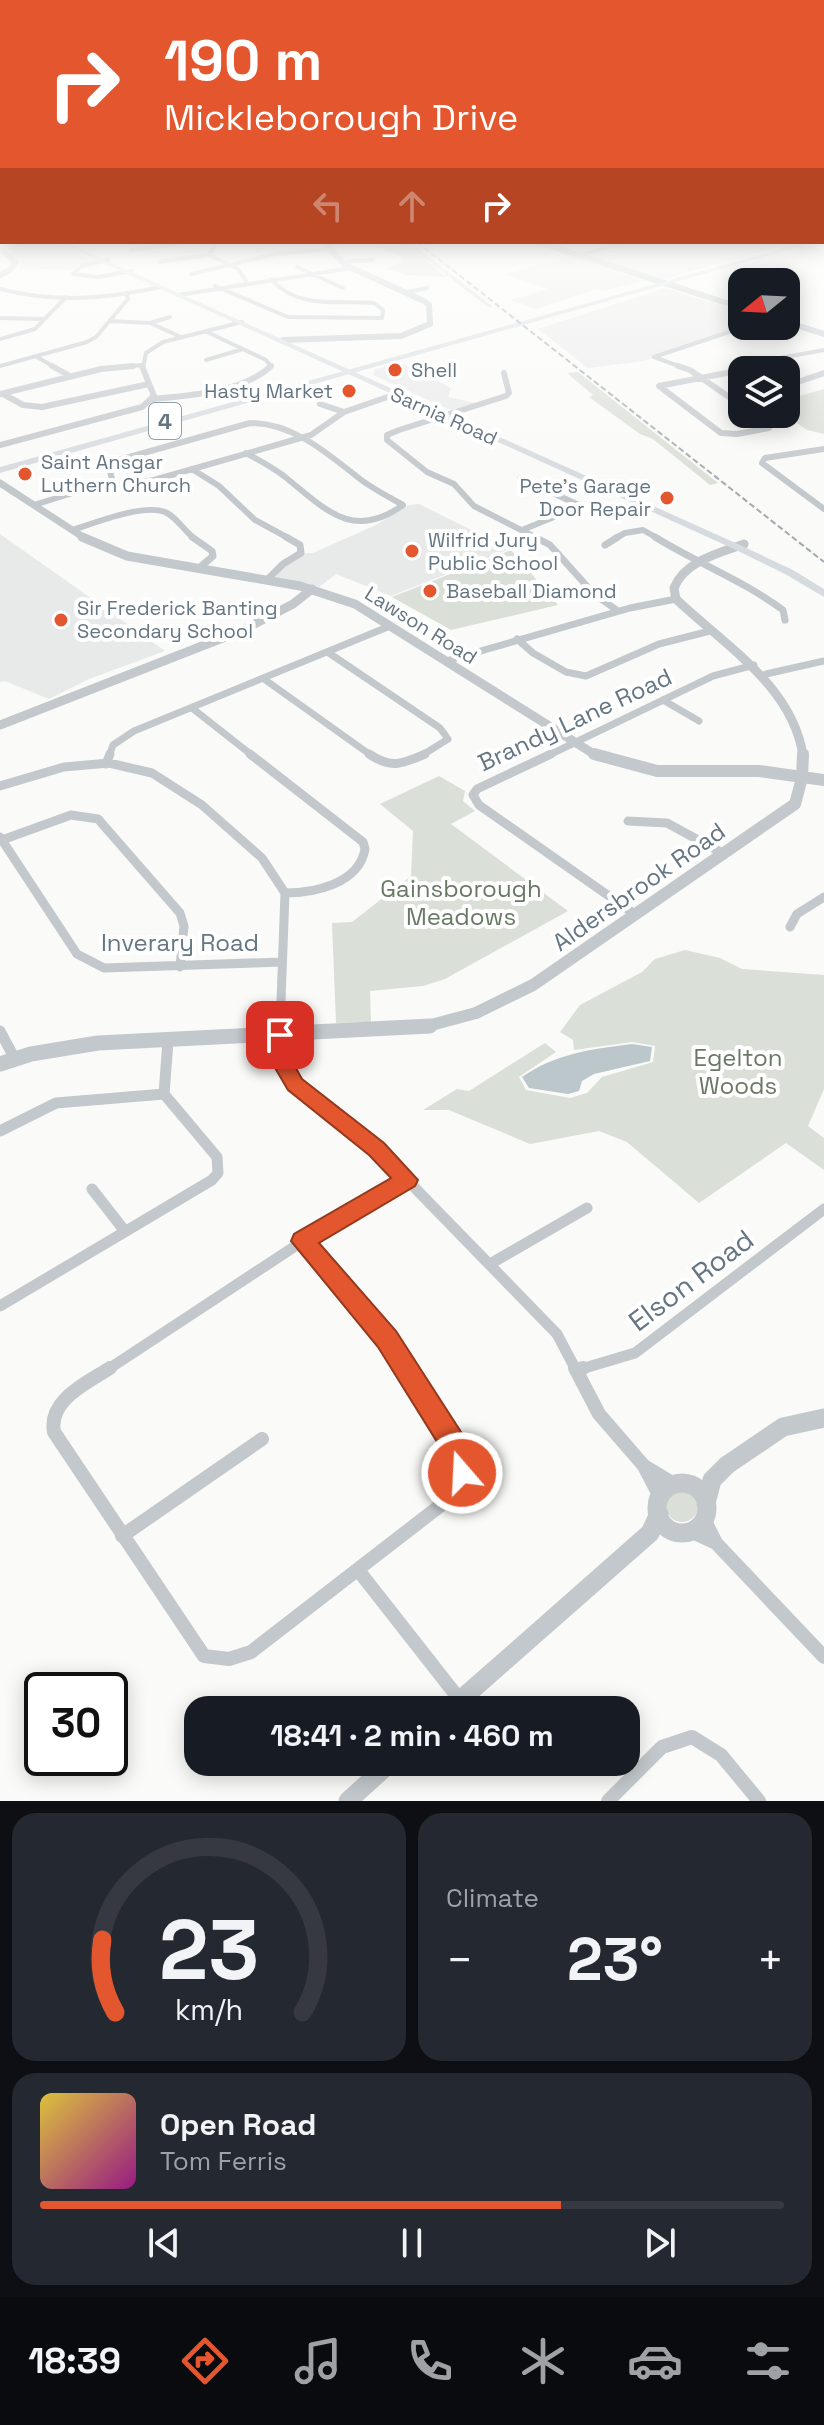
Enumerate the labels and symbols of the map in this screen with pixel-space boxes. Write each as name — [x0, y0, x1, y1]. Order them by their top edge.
north arrow — [728, 268, 800, 340]
place label: Shell — [411, 357, 457, 383]
marker: Shell — [386, 361, 404, 379]
place label: Hasty Market — [204, 378, 333, 404]
street label: Sarnia Road — [387, 381, 501, 451]
marker: Hasty Market — [340, 382, 358, 400]
road number: 4 — [149, 403, 181, 439]
place label: Saint Ansgar Luthern Church — [41, 449, 191, 498]
marker: Saint Ansgar Luthern Church — [16, 465, 34, 483]
place label: Pete's Garage Door Repair — [519, 473, 651, 522]
marker: Pete's Garage Door Repair — [658, 489, 676, 507]
place label: Wilfrid Jury Public School — [428, 527, 558, 576]
marker: Wilfrid Jury Public School — [403, 542, 421, 560]
place label: Baseball Diamond — [446, 578, 617, 604]
street label: Lawson Road — [360, 580, 482, 670]
marker: Baseball Diamond — [421, 582, 439, 600]
place label: Sir Frederick Banting Secondary School — [77, 595, 278, 644]
marker: Sir Frederick Banting Secondary School — [52, 611, 70, 629]
street label: Brandy Lane Road — [473, 661, 677, 778]
street label: Aldersbrook Road — [546, 815, 731, 958]
park label: Gainsborough Meadows — [380, 873, 542, 932]
street label: Inverary Road — [101, 927, 259, 958]
pin — [246, 1001, 314, 1069]
park label: Egelton Woods — [693, 1042, 783, 1101]
street label: Elson Road — [621, 1221, 761, 1339]
position arrow — [420, 1431, 504, 1515]
speed limit sign: 30 — [24, 1672, 128, 1776]

